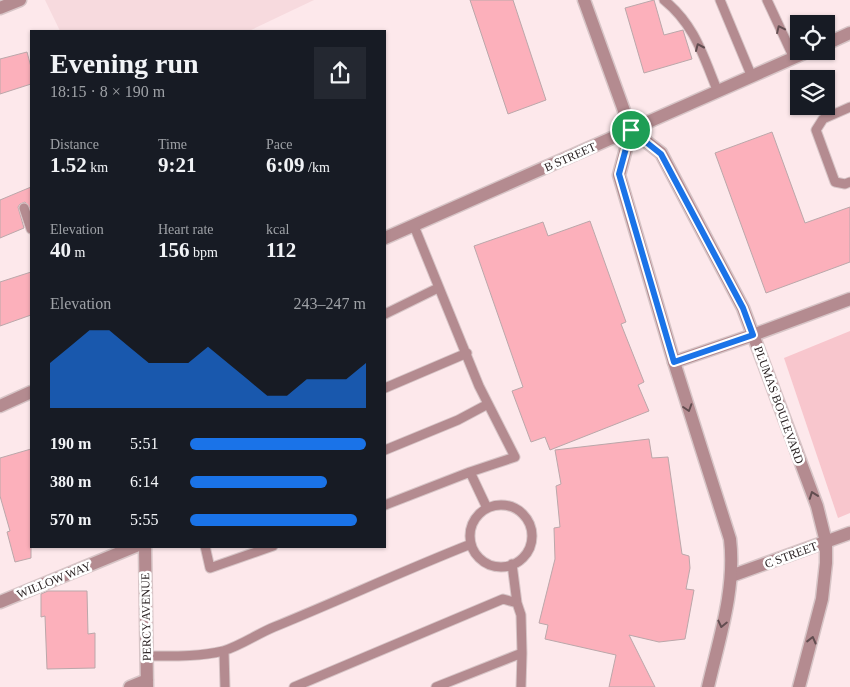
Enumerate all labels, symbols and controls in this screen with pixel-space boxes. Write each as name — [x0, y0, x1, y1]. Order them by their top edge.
map controls — [790, 15, 835, 115]
button: locate — [790, 15, 835, 60]
one-way arrow — [776, 25, 787, 34]
one-way arrow — [695, 43, 706, 52]
button: share — [314, 47, 366, 99]
text: Evening run — [50, 48, 199, 79]
button: layers — [790, 70, 835, 115]
text: 18:15 · 8 × 190 m — [50, 83, 165, 100]
pin — [610, 109, 652, 151]
icon: arrive — [617, 116, 645, 144]
text: Distance — [50, 137, 99, 152]
text: Time — [158, 137, 187, 152]
text: Pace — [266, 137, 292, 152]
street label: B STREET — [542, 139, 599, 175]
text: 1.52 — [50, 153, 87, 177]
text: 9:21 — [158, 153, 197, 177]
text: 6:09 — [266, 153, 305, 177]
text: km — [87, 160, 108, 175]
text: /km — [305, 160, 330, 175]
text: Elevation — [50, 222, 104, 237]
text: Heart rate — [158, 222, 214, 237]
text: kcal — [266, 222, 289, 237]
text: 40 — [50, 238, 71, 262]
text: 156 — [158, 238, 190, 262]
text: 112 — [266, 238, 296, 262]
text: m — [71, 245, 85, 260]
text: bpm — [190, 245, 218, 260]
text: Elevation — [50, 295, 111, 312]
text: 243–247 m — [294, 295, 366, 312]
street label: PLUMAS BOULEVARD — [751, 344, 807, 466]
one-way arrow — [683, 404, 693, 412]
text: 190 m — [50, 435, 91, 452]
text: 5:51 — [130, 435, 158, 452]
text: 380 m — [50, 473, 91, 490]
text: 6:14 — [130, 473, 158, 490]
one-way arrow — [808, 492, 818, 500]
text: 570 m — [50, 511, 91, 528]
text: 5:55 — [130, 511, 158, 528]
street label: C STREET — [763, 539, 820, 571]
street label: WILLOW WAY — [15, 559, 93, 601]
street label: PERCY AVENUE — [138, 573, 154, 661]
one-way arrow — [717, 619, 728, 628]
one-way arrow — [806, 636, 816, 644]

